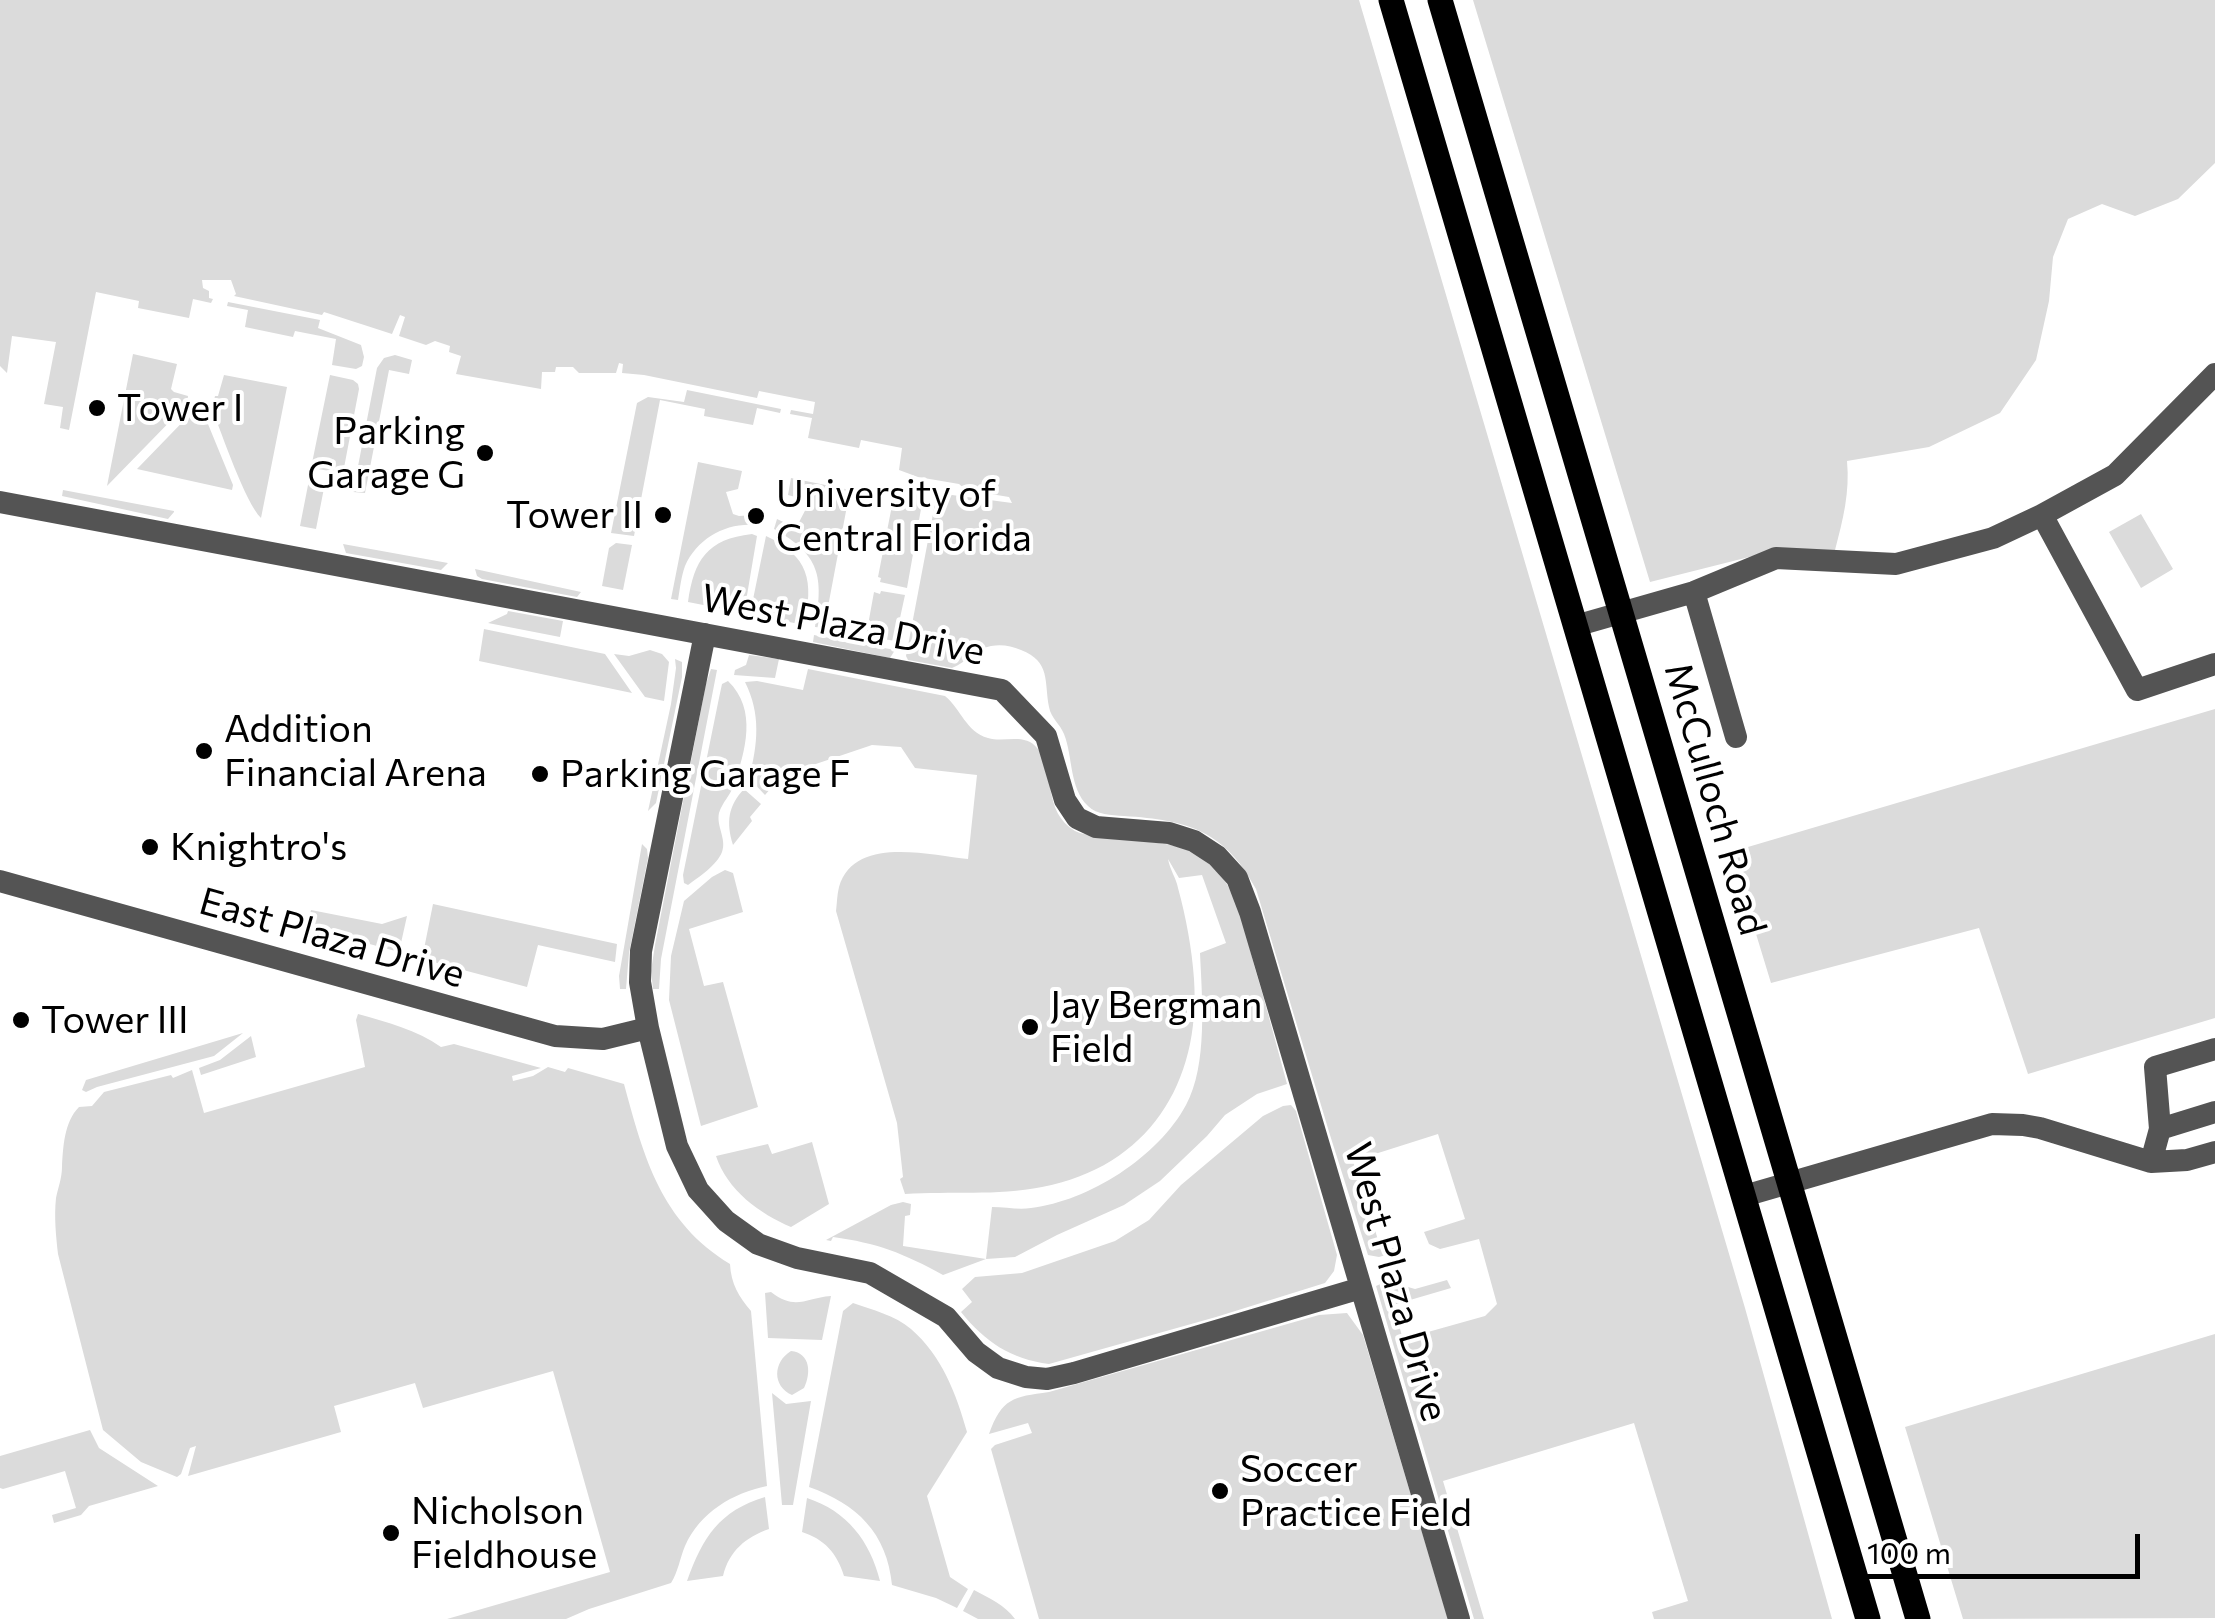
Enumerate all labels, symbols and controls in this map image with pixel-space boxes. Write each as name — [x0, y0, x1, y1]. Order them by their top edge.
place label: Tower I — [117, 385, 243, 431]
marker: Tower I — [86, 397, 108, 419]
place label: Parking Garage G — [307, 408, 465, 498]
marker: Parking Garage G — [474, 442, 496, 464]
place label: University of Central Florida — [776, 471, 1032, 560]
place label: Tower II — [506, 492, 643, 538]
marker: Tower II — [652, 504, 674, 526]
marker: University of Central Florida — [745, 505, 767, 527]
street label: West Plaza Drive — [698, 575, 988, 675]
street label: McCulloch Road — [1654, 658, 1776, 940]
place label: Addition Financial Arena — [224, 706, 487, 796]
marker: Addition Financial Arena — [193, 740, 215, 762]
place label: Parking Garage F — [560, 751, 851, 797]
marker: Parking Garage F — [529, 763, 551, 785]
place label: Knightro's — [170, 824, 347, 870]
marker: Knightro's — [139, 836, 161, 858]
street label: East Plaza Drive — [194, 878, 470, 998]
place label: Jay Bergman Field — [1050, 982, 1263, 1072]
place label: Tower III — [41, 997, 189, 1043]
marker: Tower III — [10, 1009, 32, 1031]
marker: Jay Bergman Field — [1019, 1016, 1041, 1038]
street label: West Plaza Drive — [1334, 1138, 1458, 1426]
place label: Soccer Practice Field — [1240, 1446, 1472, 1536]
marker: Soccer Practice Field — [1209, 1480, 1231, 1502]
place label: Nicholson Fieldhouse — [411, 1488, 597, 1578]
scale bar — [1855, 1514, 2145, 1576]
marker: Nicholson Fieldhouse — [380, 1522, 402, 1544]
text: 100 m — [1867, 1533, 1951, 1570]

